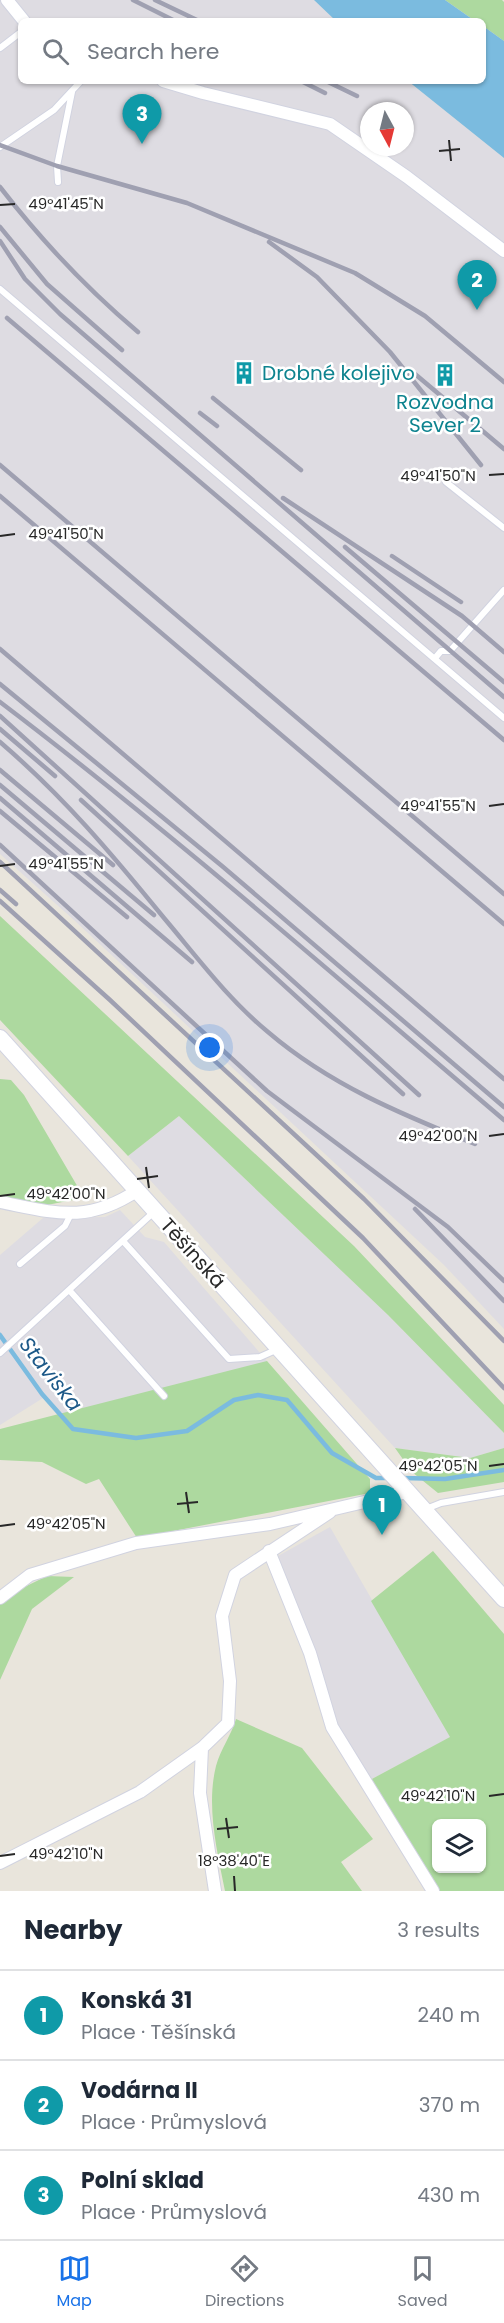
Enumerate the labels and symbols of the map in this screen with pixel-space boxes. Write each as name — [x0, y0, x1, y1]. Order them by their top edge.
pin: 3 — [122, 94, 162, 144]
north arrow — [360, 102, 414, 156]
text: 49°41'45"N — [28, 193, 104, 214]
pin: 2 — [458, 260, 496, 310]
place label: Drobné kolejivo — [262, 359, 415, 387]
building icon: Drobné kolejivo — [231, 360, 257, 386]
building icon: Rozvodna Sever 2 — [432, 362, 458, 388]
place label: Rozvodna Sever 2 — [396, 388, 494, 439]
text: 49°41'50"N — [400, 465, 476, 486]
text: 49°41'50"N — [28, 523, 104, 544]
text: 49°41'55"N — [400, 795, 476, 816]
text: 49°41'55"N — [28, 853, 104, 874]
your location — [195, 1033, 224, 1062]
text: 49°42'00"N — [398, 1125, 478, 1146]
text: 49°42'00"N — [26, 1183, 106, 1204]
street label: Těšínská — [154, 1212, 232, 1294]
water label: Staviska — [13, 1331, 89, 1417]
text: 49°42'05"N — [398, 1455, 478, 1476]
pin: 1 — [362, 1486, 401, 1535]
text: 49°42'05"N — [26, 1513, 106, 1534]
text: 49°42'10"N — [401, 1785, 475, 1806]
text: 49°42'10"N — [29, 1843, 103, 1864]
text: 18°38'40"E — [198, 1850, 270, 1871]

